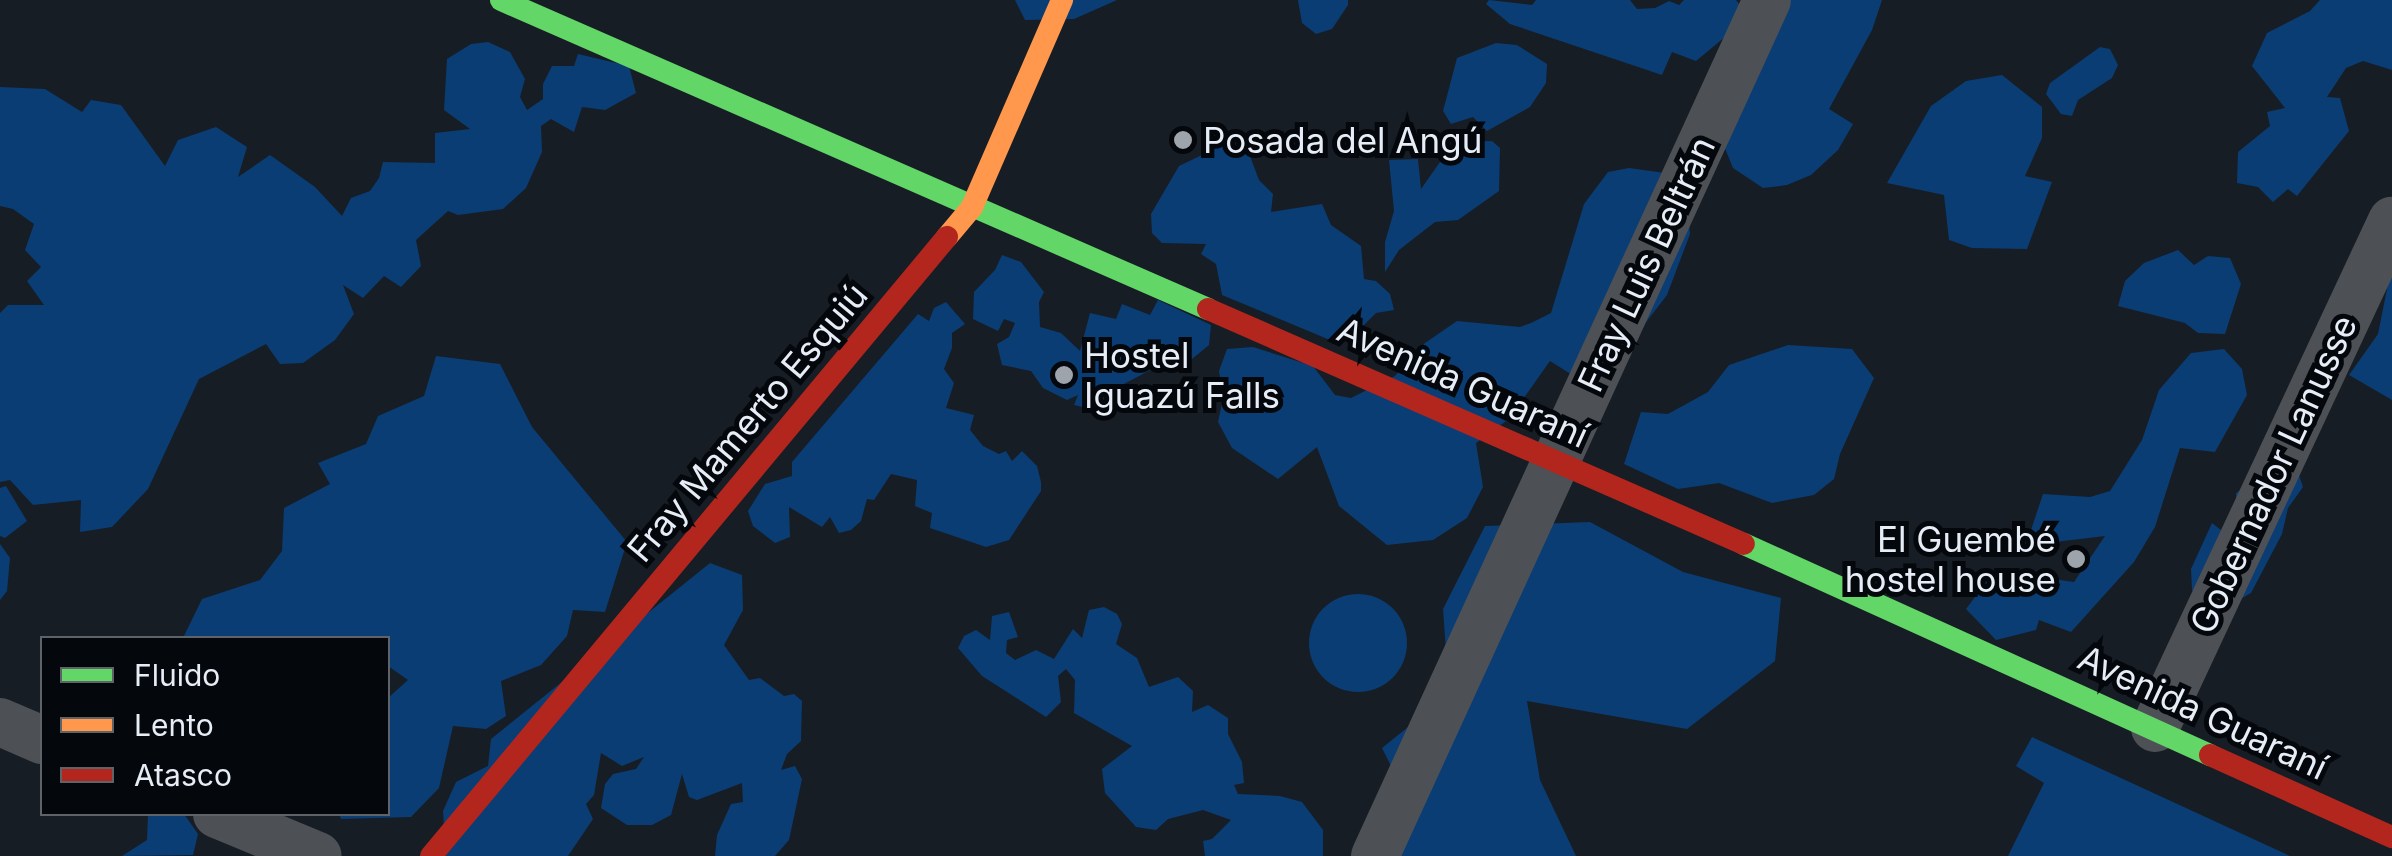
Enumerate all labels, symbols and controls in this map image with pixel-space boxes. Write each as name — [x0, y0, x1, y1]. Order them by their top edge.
place label: Posada del Angú — [1203, 119, 1482, 161]
marker: Posada del Angú — [1172, 129, 1194, 151]
street label: Fray Luis Beltrán — [1569, 130, 1723, 398]
street label: Fray Mamerto Esquiú — [618, 274, 876, 570]
street label: Avenida Guaraní — [1331, 308, 1595, 456]
street label: Gobernador Lanusse — [2181, 308, 2365, 640]
place label: Hostel Iguazú Falls — [1084, 334, 1280, 416]
marker: Hostel Iguazú Falls — [1053, 364, 1075, 386]
place label: El Guembé hostel house — [1845, 518, 2056, 600]
marker: El Guembé hostel house — [2065, 548, 2087, 570]
legend — [40, 636, 390, 816]
street label: Avenida Guaraní — [2072, 636, 2334, 788]
text: Fluido — [134, 657, 220, 693]
text: Lento — [134, 707, 214, 743]
text: Atasco — [134, 757, 232, 793]

